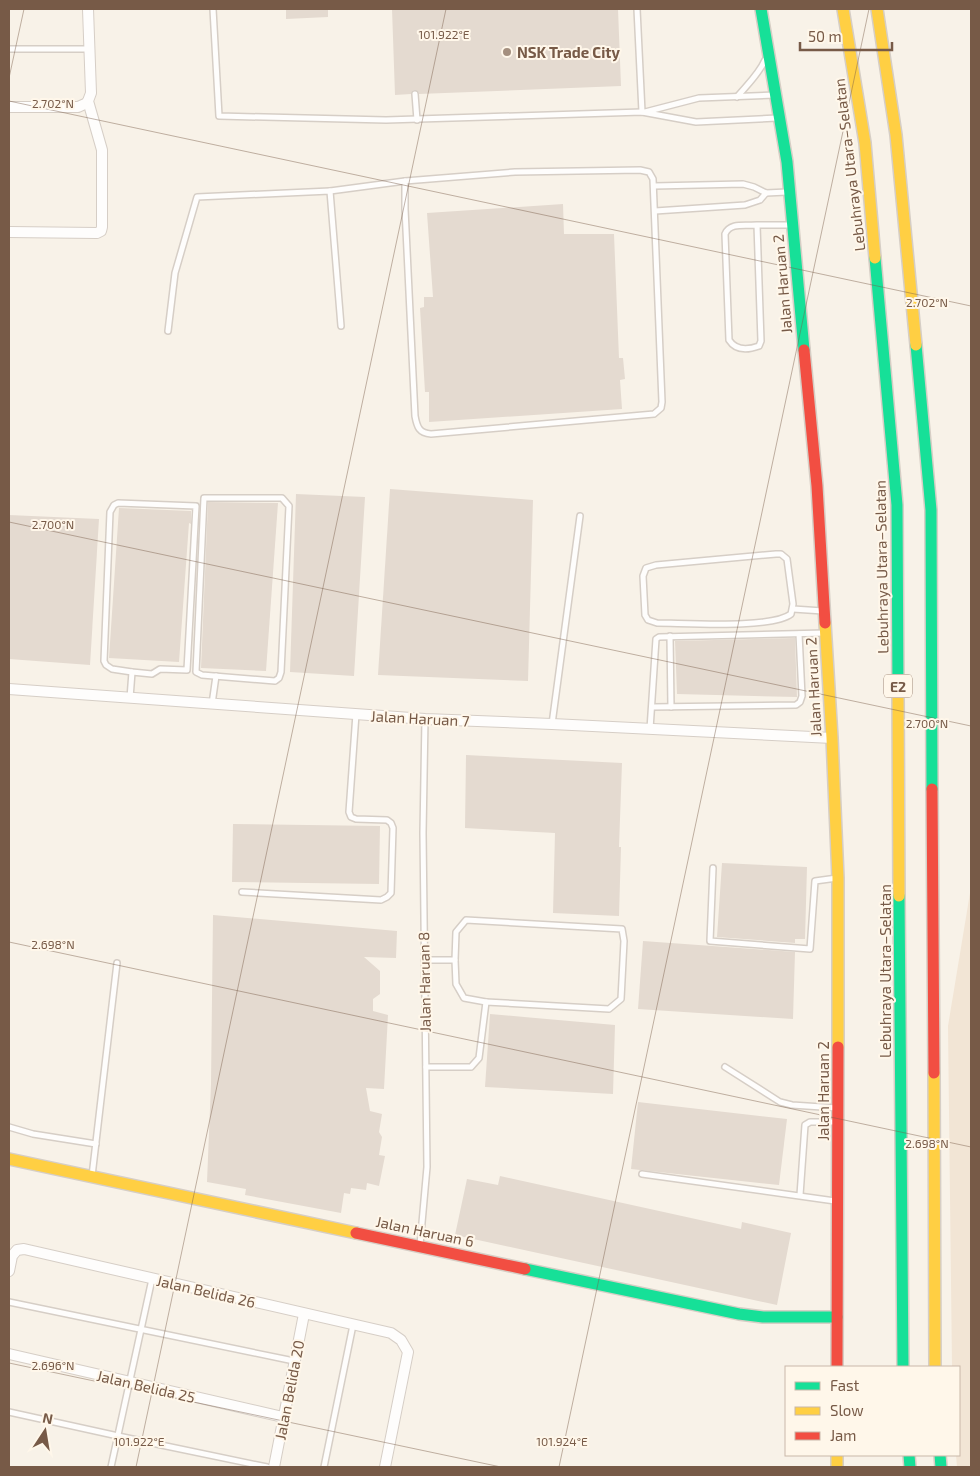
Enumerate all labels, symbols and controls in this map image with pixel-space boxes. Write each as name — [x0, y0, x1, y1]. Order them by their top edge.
scale bar — [800, 20, 892, 52]
text: 101.922°E — [419, 27, 470, 41]
text: 50 m — [808, 27, 842, 45]
place label: NSK Trade City — [517, 43, 620, 62]
marker: NSK Trade City — [501, 46, 513, 58]
street label: Lebuhraya Utara–Selatan — [829, 78, 869, 252]
text: 2.702°N — [32, 96, 74, 110]
street label: Jalan Haruan 2 — [769, 234, 795, 334]
text: 2.702°N — [906, 295, 948, 309]
street label: Lebuhraya Utara–Selatan — [870, 480, 892, 654]
text: 2.700°N — [32, 517, 74, 531]
street label: Jalan Haruan 2 — [801, 637, 825, 737]
road number: E2 — [884, 674, 912, 698]
street label: Jalan Haruan 7 — [370, 706, 470, 730]
text: 2.700°N — [906, 716, 948, 730]
street label: Lebuhraya Utara–Selatan — [876, 884, 894, 1058]
street label: Jalan Haruan 8 — [414, 932, 434, 1032]
text: 2.698°N — [31, 937, 75, 951]
street label: Jalan Haruan 2 — [814, 1041, 832, 1141]
text: 2.698°N — [905, 1136, 949, 1150]
street label: Jalan Haruan 6 — [374, 1212, 476, 1250]
street label: Jalan Belida 26 — [155, 1271, 257, 1311]
street label: Jalan Belida 20 — [271, 1339, 307, 1441]
text: 2.696°N — [32, 1358, 74, 1372]
street label: Jalan Belida 25 — [95, 1366, 197, 1406]
legend — [785, 1366, 960, 1456]
text: Fast — [830, 1376, 860, 1394]
text: Slow — [830, 1401, 864, 1419]
north arrow — [20, 1406, 70, 1456]
text: N — [41, 1408, 55, 1427]
text: Jam — [830, 1426, 856, 1444]
text: 101.922°E — [114, 1434, 165, 1448]
text: 101.924°E — [536, 1434, 588, 1448]

